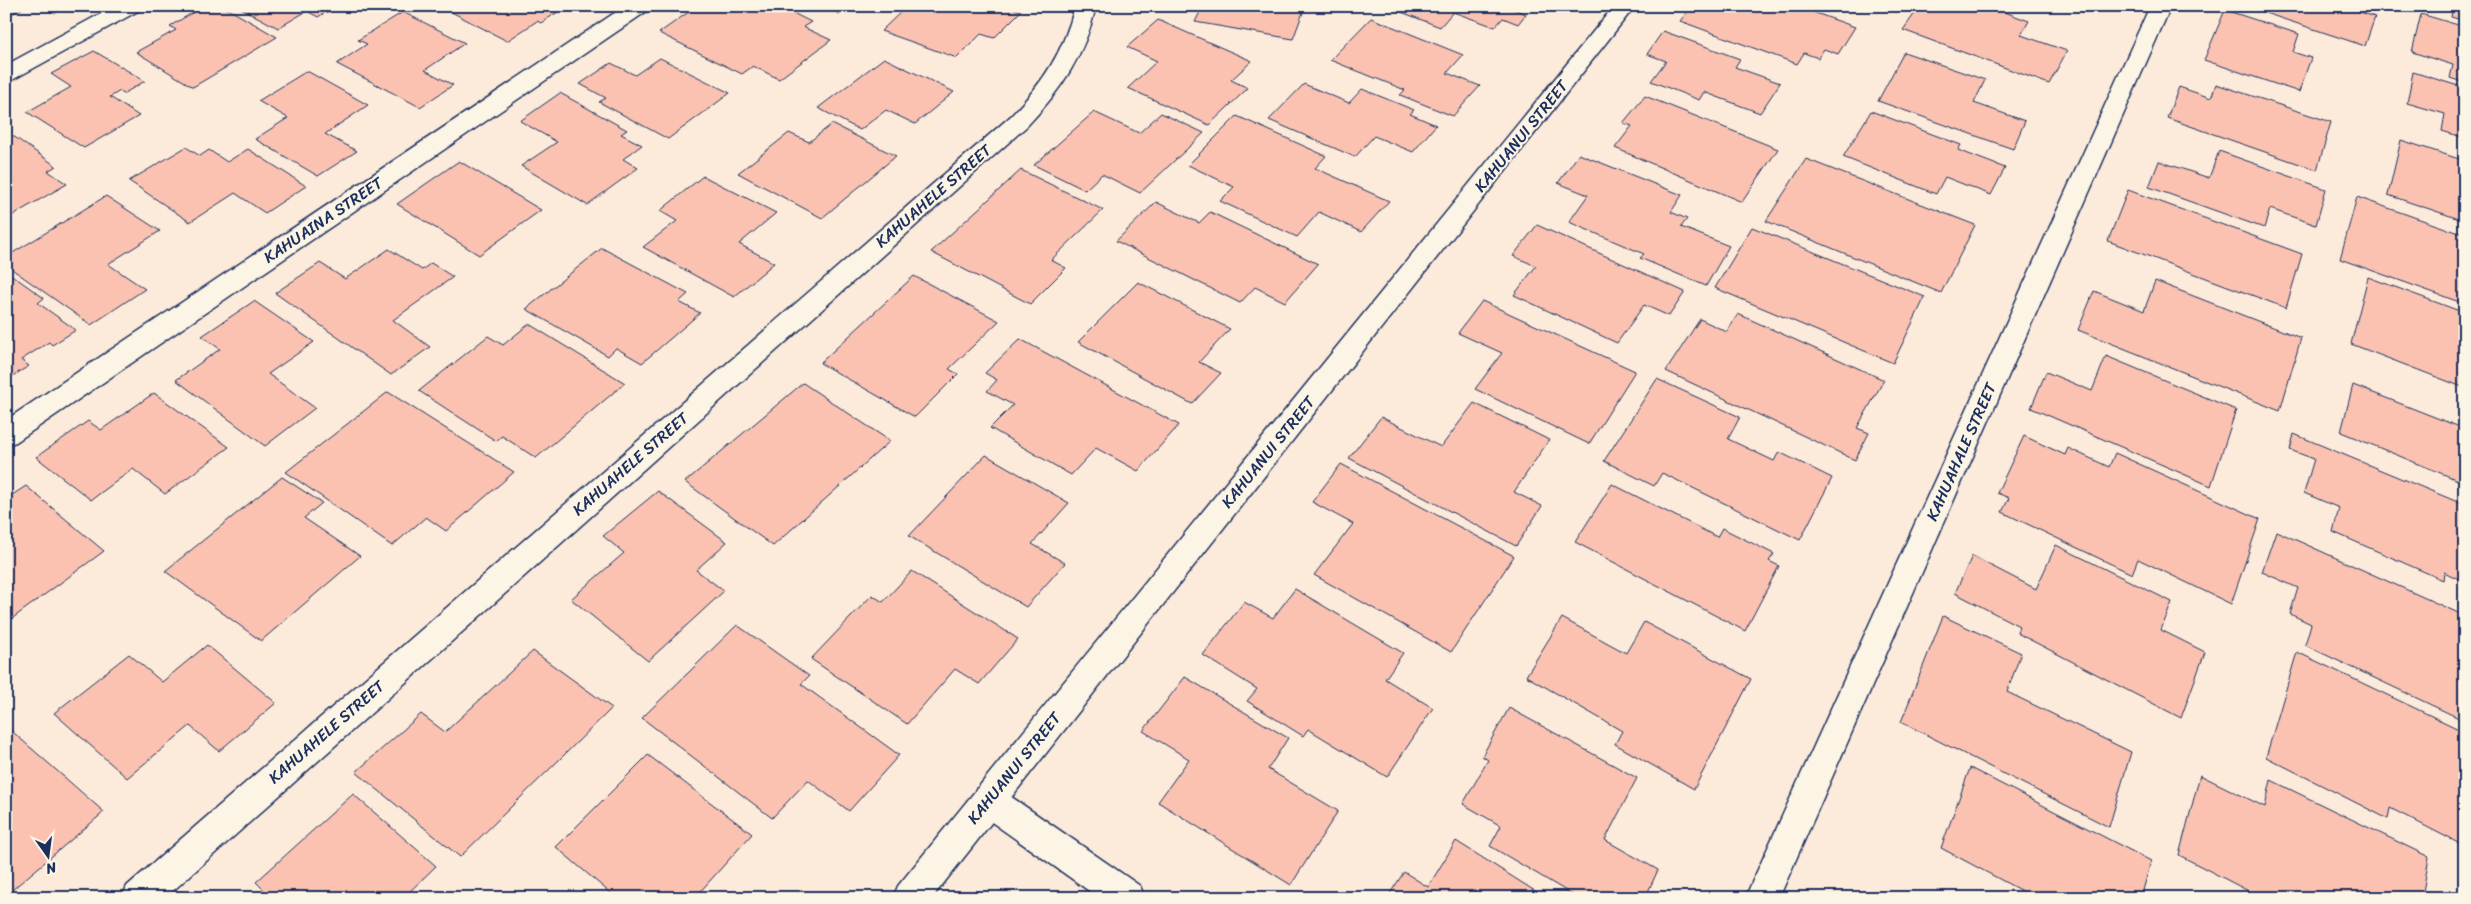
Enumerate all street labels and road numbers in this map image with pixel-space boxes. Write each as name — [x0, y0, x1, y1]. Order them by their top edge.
street label: KAHUANUI STREET — [1466, 72, 1576, 199]
street label: KAHUAHELE STREET — [868, 136, 999, 255]
street label: KAHUAINA STREET — [257, 168, 390, 271]
street label: KAHUAHALE STREET — [1918, 377, 2005, 526]
street label: KAHUANUI STREET — [1213, 388, 1323, 515]
street label: KAHUAHELE STREET — [565, 404, 696, 523]
street label: KAHUAHELE STREET — [261, 672, 392, 791]
street label: KAHUANUI STREET — [959, 704, 1069, 831]

